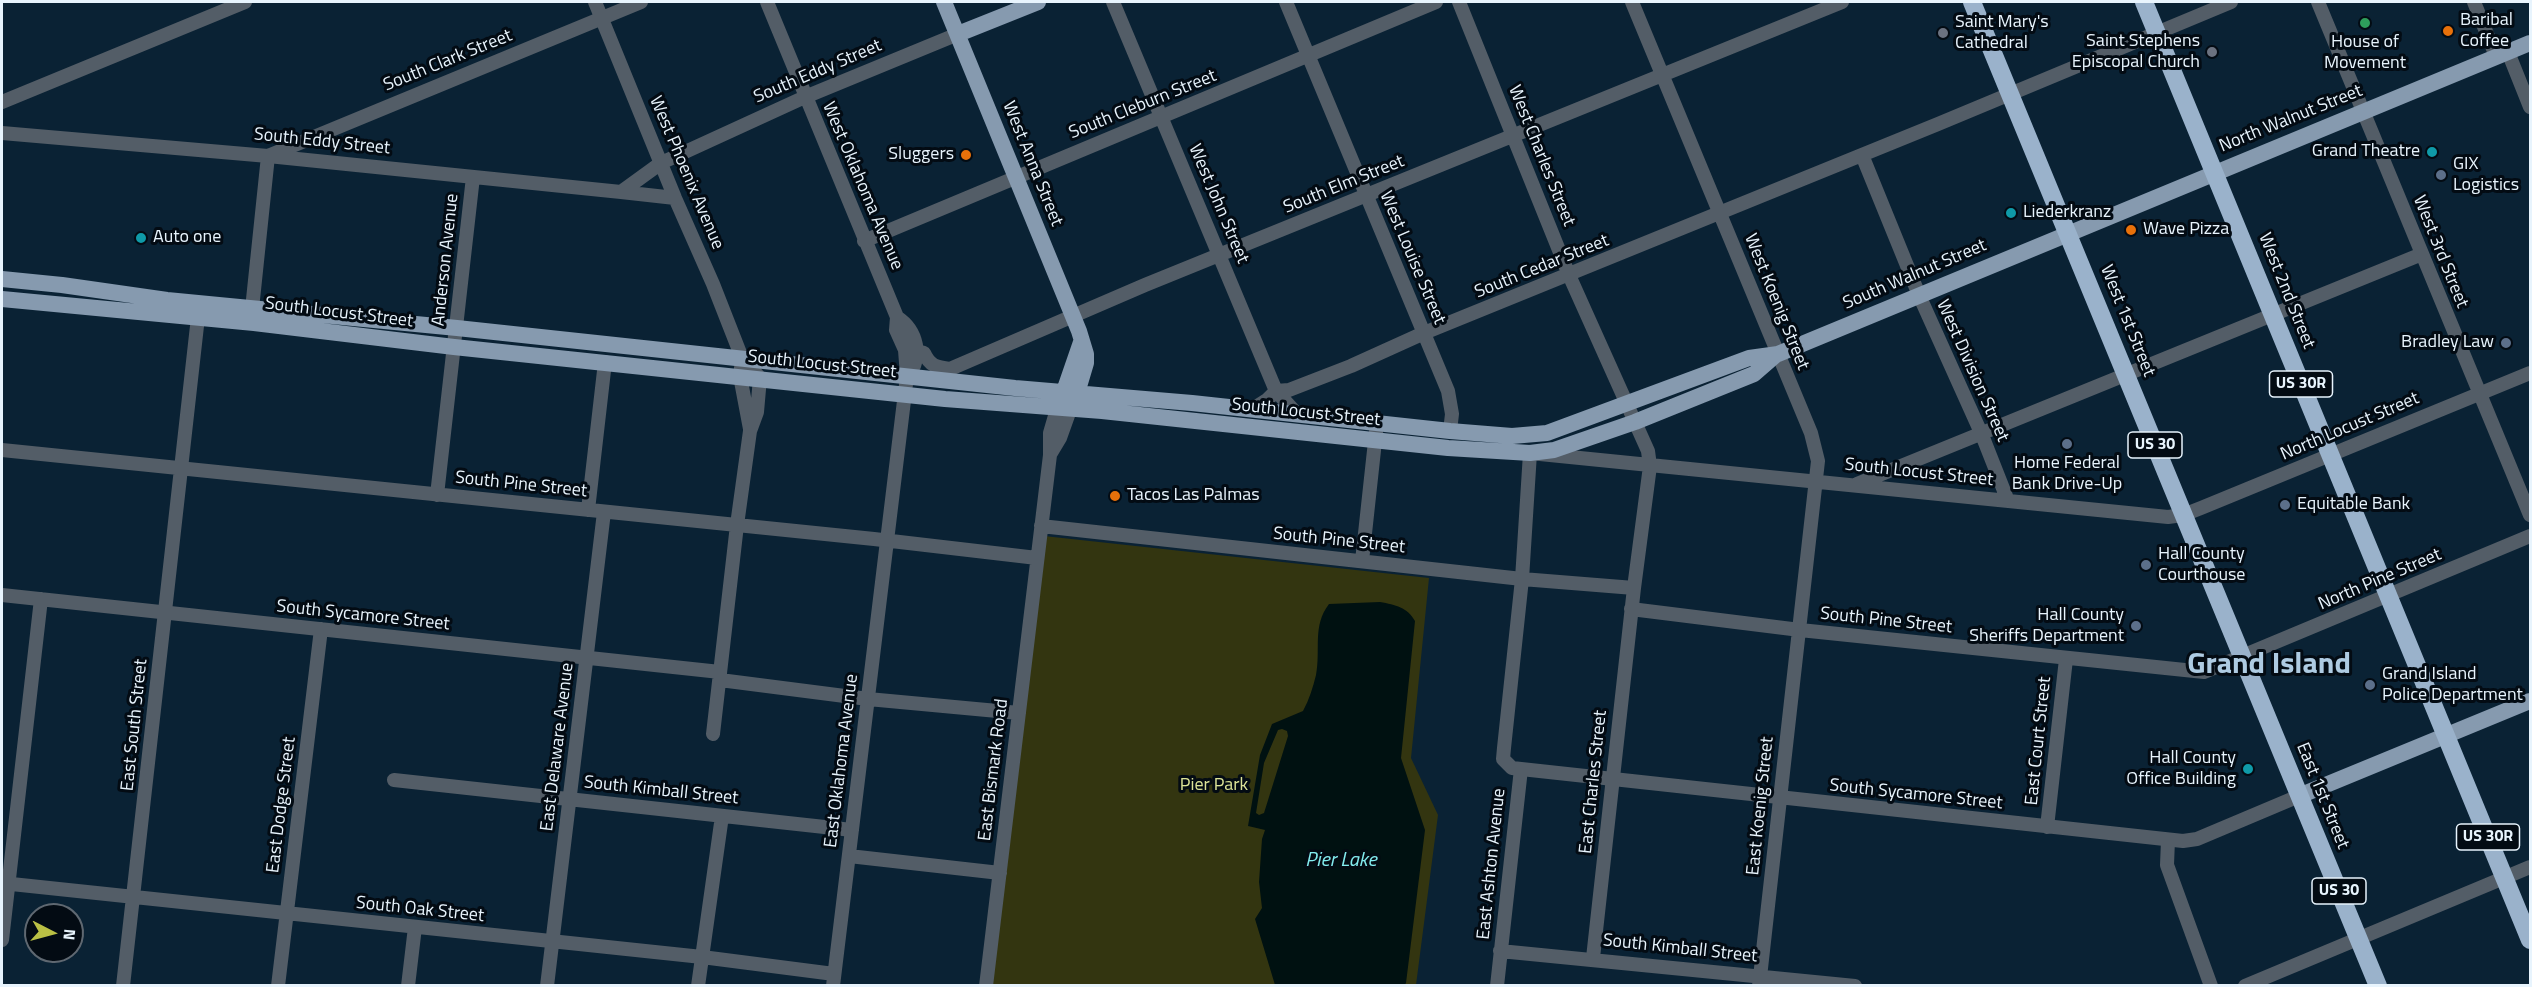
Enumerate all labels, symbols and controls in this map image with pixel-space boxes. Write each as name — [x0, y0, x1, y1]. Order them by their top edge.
place label: Baribal Coffee — [2460, 10, 2513, 52]
place label: Saint Mary's Cathedral — [1955, 12, 2049, 54]
marker: House of Movement — [2358, 16, 2372, 30]
marker: Baribal Coffee — [2441, 24, 2455, 38]
street label: South Clark Street — [380, 25, 516, 97]
marker: Saint Mary's Cathedral — [1936, 26, 1950, 40]
place label: Saint Stephens Episcopal Church — [2072, 31, 2200, 74]
place label: House of Movement — [2324, 32, 2406, 74]
street label: South Eddy Street — [751, 35, 885, 109]
marker: Saint Stephens Episcopal Church — [2205, 45, 2219, 59]
street label: South Cleburn Street — [1066, 66, 1220, 144]
street label: North Walnut Street — [2216, 80, 2366, 158]
street label: West Charles Street — [1503, 82, 1579, 230]
street label: West Phoenix Avenue — [644, 93, 728, 253]
street label: West Anna Street — [997, 98, 1067, 230]
street label: West Oklahoma Avenue — [817, 99, 907, 273]
street label: South Eddy Street — [253, 124, 391, 160]
street label: West John Street — [1183, 141, 1253, 267]
place label: Grand Theatre — [2312, 141, 2420, 163]
place label: Sluggers — [888, 144, 954, 166]
marker: Grand Theatre — [2425, 145, 2439, 159]
marker: Sluggers — [959, 148, 973, 162]
street label: South Elm Street — [1280, 151, 1408, 219]
place label: GIX Logistics — [2453, 154, 2519, 196]
marker: GIX Logistics — [2434, 168, 2448, 182]
street label: West Louise Street — [1374, 188, 1450, 328]
street label: Anderson Avenue — [428, 193, 464, 327]
street label: West 3rd Street — [2408, 193, 2472, 311]
place label: Liederkranz — [2023, 202, 2111, 224]
marker: Liederkranz — [2004, 206, 2018, 220]
place label: Wave Pizza — [2143, 219, 2229, 241]
marker: Wave Pizza — [2124, 223, 2138, 237]
place label: Auto one — [153, 227, 221, 249]
street label: South Cedar Street — [1472, 230, 1612, 304]
street label: West 2nd Street — [2253, 230, 2319, 352]
marker: Auto one — [134, 231, 148, 245]
street label: West Koenig Street — [1739, 231, 1813, 373]
street label: South Walnut Street — [1840, 235, 1990, 315]
street label: West 1st Street — [2095, 262, 2159, 380]
street label: South Locust Street — [264, 293, 414, 333]
street label: West Division Street — [1931, 297, 2013, 445]
place label: Bradley Law — [2401, 332, 2494, 354]
marker: Bradley Law — [2499, 336, 2513, 350]
street label: South Locust Street — [747, 346, 897, 384]
road number: US 30R — [2270, 371, 2332, 397]
street label: North Locust Street — [2278, 388, 2422, 466]
street label: South Locust Street — [1231, 394, 1381, 432]
road number: US 30 — [2128, 432, 2182, 458]
marker: Home Federal Bank Drive-Up — [2060, 437, 2074, 451]
place label: Home Federal Bank Drive-Up — [2012, 453, 2122, 496]
street label: South Locust Street — [1844, 454, 1994, 492]
street label: South Pine Street — [454, 467, 588, 503]
place label: Tacos Las Palmas — [1127, 485, 1260, 507]
marker: Tacos Las Palmas — [1108, 489, 1122, 503]
place label: Equitable Bank — [2297, 494, 2410, 516]
marker: Equitable Bank — [2278, 498, 2292, 512]
street label: South Pine Street — [1272, 523, 1406, 559]
place label: Hall County Courthouse — [2158, 544, 2245, 586]
street label: North Pine Street — [2315, 544, 2445, 616]
marker: Hall County Courthouse — [2139, 558, 2153, 572]
street label: South Sycamore Street — [275, 596, 451, 636]
street label: South Pine Street — [1819, 603, 1953, 639]
place label: Hall County Sheriffs Department — [1969, 605, 2124, 648]
marker: Hall County Sheriffs Department — [2129, 619, 2143, 633]
district label: Grand Island — [2187, 648, 2351, 684]
street label: East South Street — [117, 658, 153, 792]
street label: East Delaware Avenue — [537, 662, 579, 832]
place label: Grand Island Police Department — [2382, 664, 2523, 706]
street label: East Oklahoma Avenue — [821, 673, 863, 849]
street label: East Court Street — [2022, 676, 2056, 806]
marker: Grand Island Police Department — [2363, 678, 2377, 692]
street label: East Bismark Road — [975, 698, 1013, 842]
street label: East Charles Street — [1576, 709, 1612, 855]
street label: East Dodge Street — [263, 736, 301, 874]
street label: East Koenig Street — [1743, 736, 1779, 876]
street label: East 1st Street — [2291, 740, 2353, 852]
place label: Hall County Office Building — [2126, 748, 2236, 790]
marker: Hall County Office Building — [2241, 762, 2255, 776]
street label: South Kimball Street — [583, 772, 739, 810]
park label: Pier Park — [1180, 775, 1248, 797]
street label: South Sycamore Street — [1828, 775, 2004, 815]
street label: East Ashton Avenue — [1473, 787, 1511, 941]
road number: US 30R — [2456, 824, 2520, 850]
water label: Pier Lake — [1305, 849, 1377, 873]
road number: US 30 — [2312, 878, 2366, 904]
street label: South Oak Street — [355, 893, 485, 927]
north arrow — [24, 903, 84, 963]
text: N — [57, 928, 82, 941]
street label: South Kimball Street — [1602, 930, 1758, 968]

